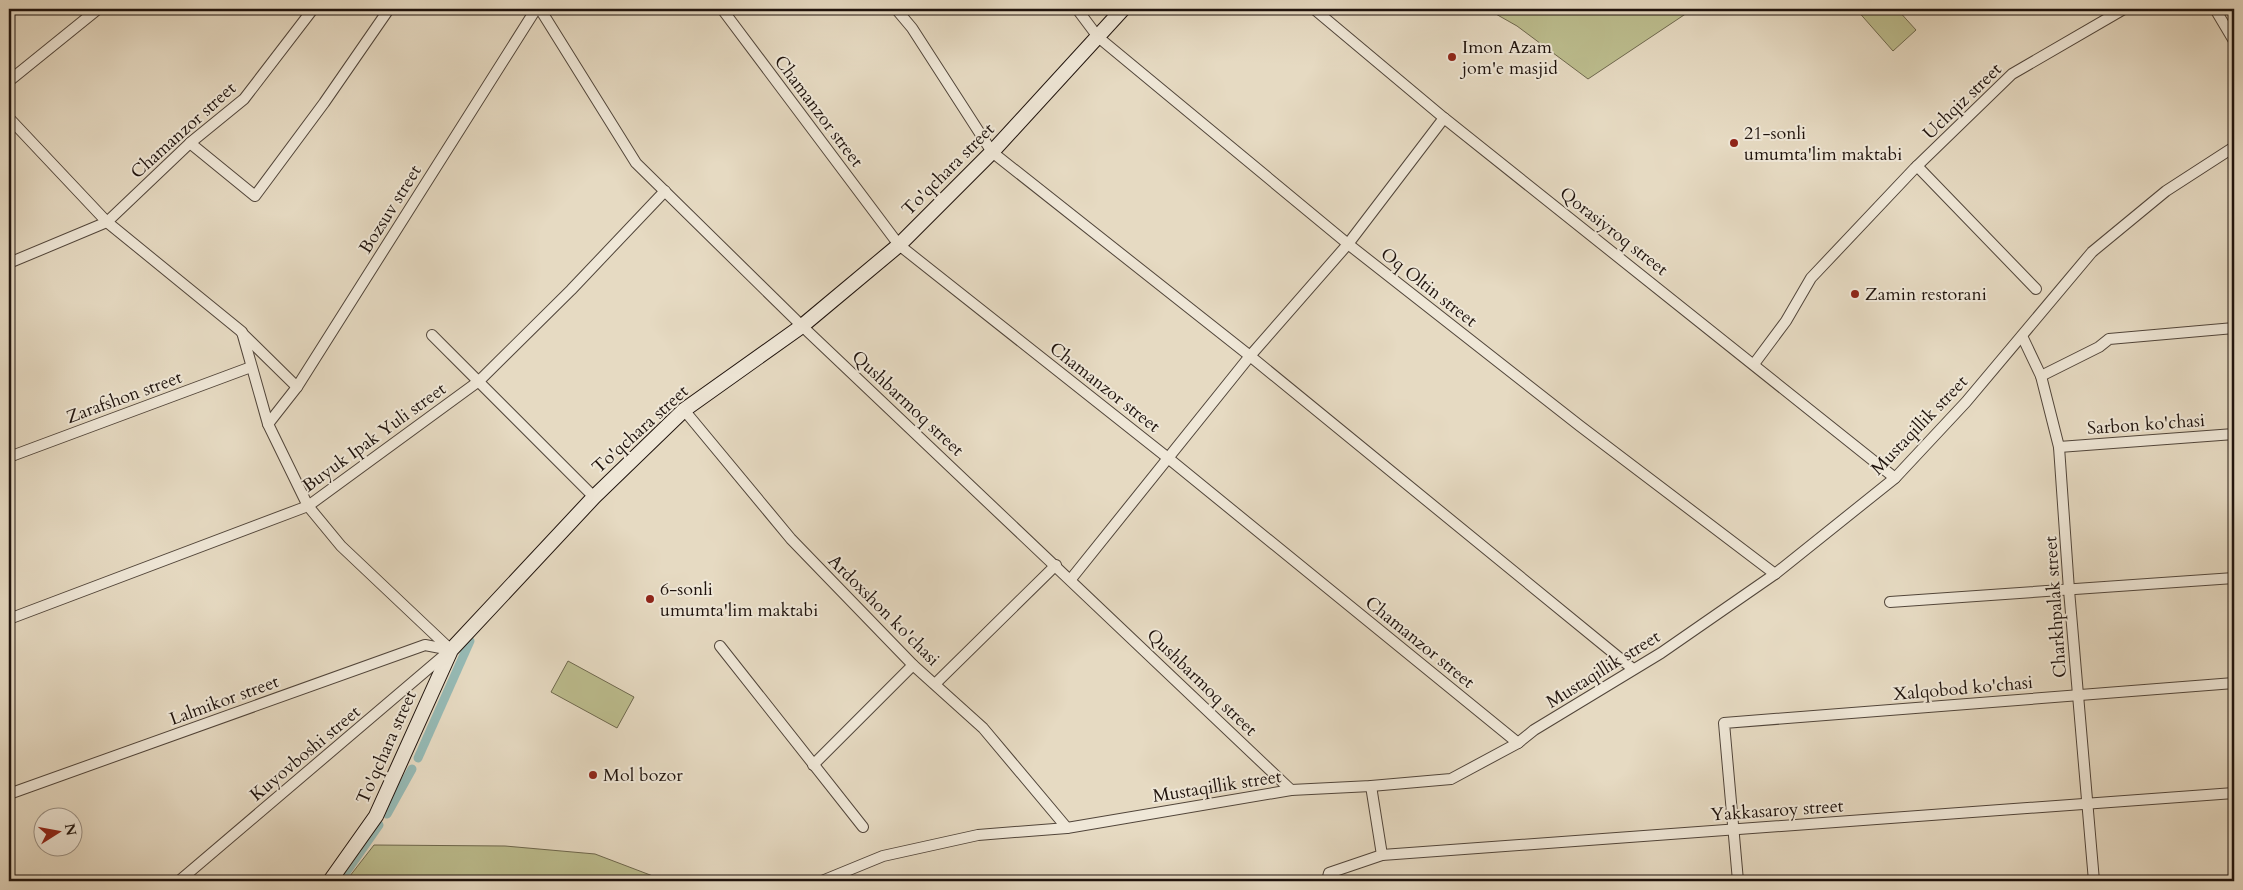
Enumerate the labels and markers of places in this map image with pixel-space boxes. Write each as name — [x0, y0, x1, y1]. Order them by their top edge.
place label: Imon Azam jom'e masjid — [1459, 35, 1558, 81]
marker: Imon Azam jom'e masjid — [1446, 51, 1458, 63]
place label: 21-sonli umumta'lim maktabi — [1744, 121, 1902, 167]
marker: 21-sonli umumta'lim maktabi — [1728, 137, 1740, 149]
place label: Zamin restorani — [1865, 282, 1987, 307]
marker: Zamin restorani — [1849, 288, 1861, 300]
place label: 6-sonli umumta'lim maktabi — [660, 577, 818, 623]
marker: 6-sonli umumta'lim maktabi — [644, 593, 656, 605]
place label: Mol bozor — [603, 763, 683, 788]
marker: Mol bozor — [587, 769, 599, 781]

